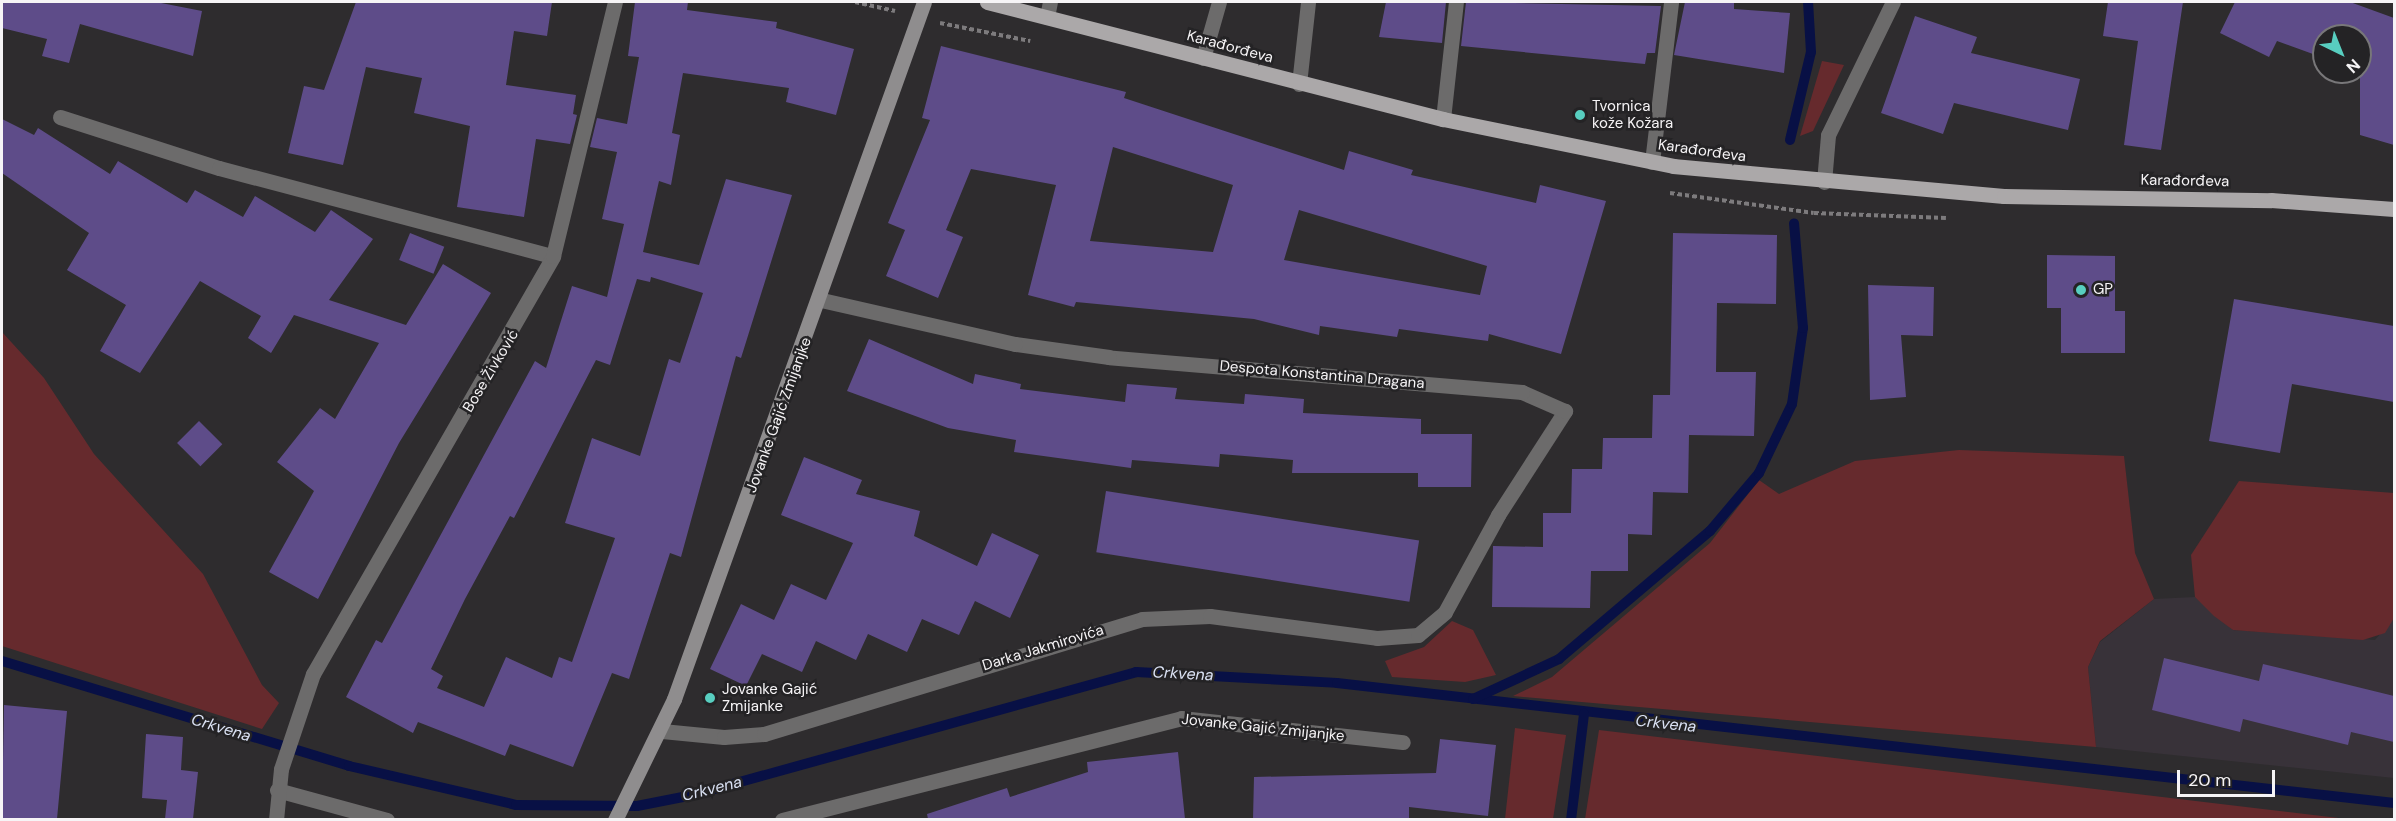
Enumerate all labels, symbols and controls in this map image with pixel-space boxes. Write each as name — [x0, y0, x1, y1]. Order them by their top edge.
north arrow — [2312, 24, 2372, 84]
street label: Karađorđeva — [1185, 27, 1275, 67]
text: N — [2342, 54, 2365, 78]
place label: Tvornica kože Kožara — [1592, 97, 1673, 132]
marker: Tvornica kože Kožara — [1573, 108, 1587, 122]
street label: Karađorđeva — [1657, 136, 1747, 166]
street label: Karađorđeva — [2141, 171, 2229, 191]
place label: GP — [2093, 281, 2113, 299]
marker: GP — [2074, 283, 2088, 297]
street label: Bose Živković — [459, 326, 523, 416]
street label: Jovanke Gajić Zmijanjke — [743, 335, 815, 495]
street label: Despota Konstantina Dragana — [1219, 357, 1425, 393]
street label: Darka Jakmirovića — [980, 621, 1106, 675]
water label: Crkvena — [1152, 663, 1214, 685]
place label: Jovanke Gajić Zmijanke — [722, 680, 817, 715]
marker: Jovanke Gajić Zmijanke — [703, 691, 717, 705]
water label: Crkvena — [189, 710, 253, 746]
street label: Jovanke Gajić Zmijanjke — [1181, 710, 1345, 746]
water label: Crkvena — [1635, 711, 1697, 737]
scale bar — [2180, 758, 2278, 796]
text: 20 m — [2188, 768, 2231, 792]
water label: Crkvena — [680, 772, 744, 806]

